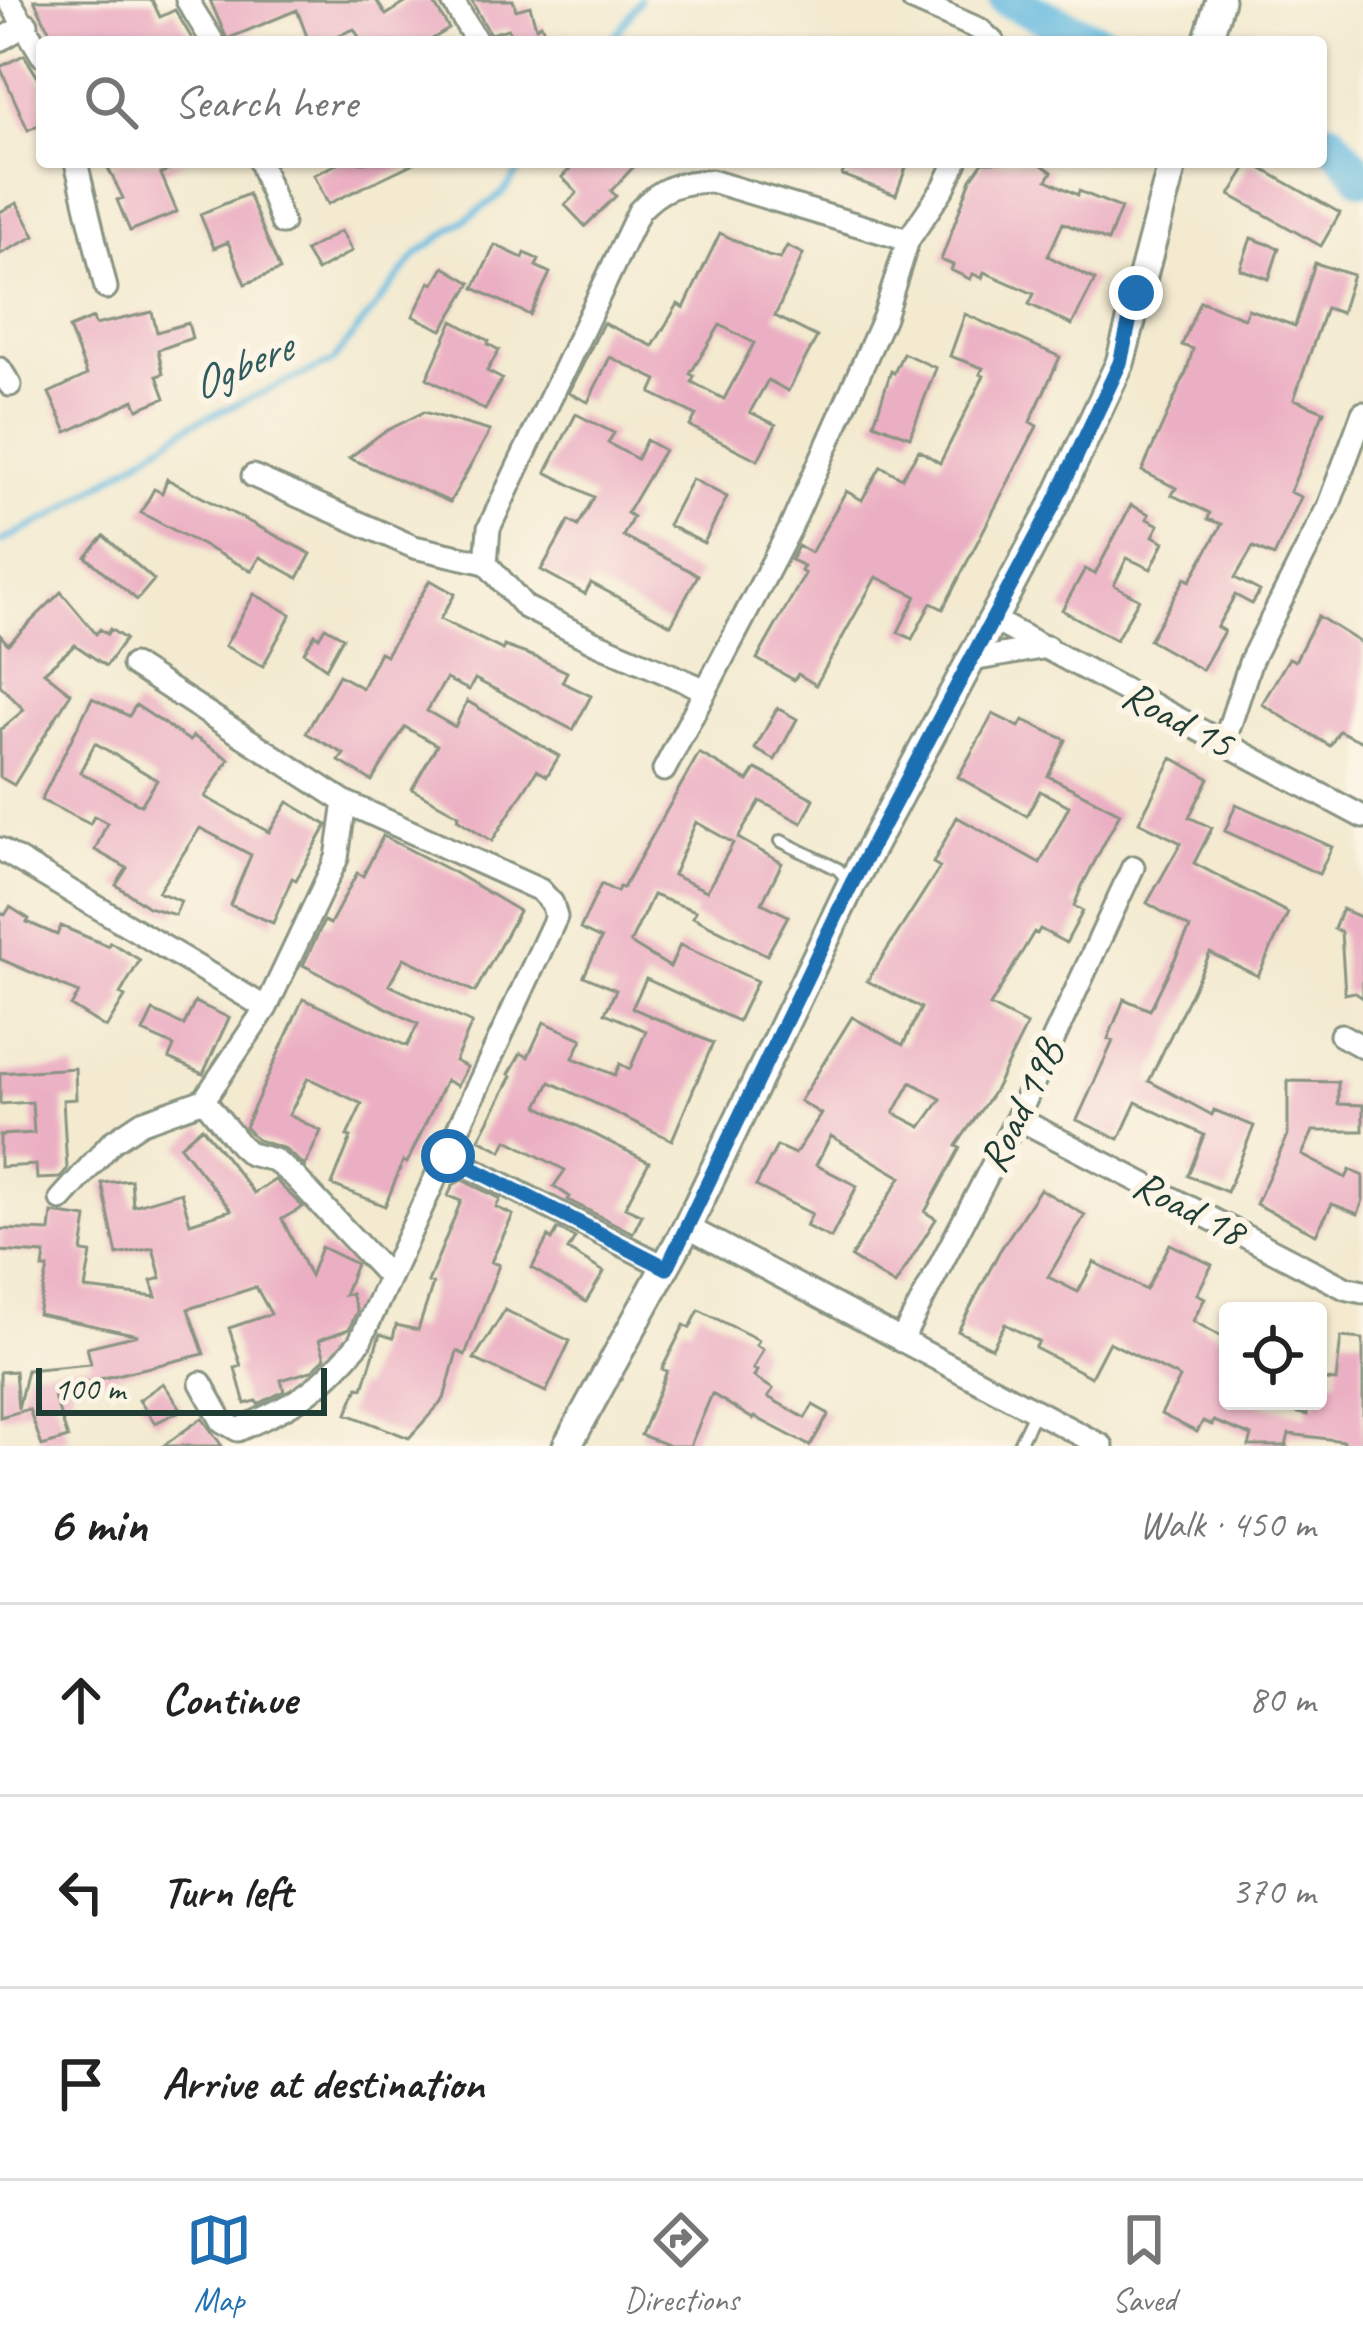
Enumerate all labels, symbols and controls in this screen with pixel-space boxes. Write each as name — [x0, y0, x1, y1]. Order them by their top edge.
search box — [36, 36, 1327, 168]
icon: search — [78, 69, 144, 135]
text: Search here — [174, 74, 357, 131]
route end — [1109, 266, 1163, 320]
water label: Ogbere — [182, 316, 306, 413]
street label: Road 15 — [1113, 668, 1245, 771]
street label: Road 19B — [966, 1029, 1077, 1181]
route start — [421, 1129, 475, 1183]
street label: Road 18 — [1124, 1158, 1257, 1260]
map controls — [1219, 1302, 1327, 1410]
button: locate — [1219, 1302, 1327, 1410]
scale bar — [36, 1362, 327, 1415]
text: 100 m — [54, 1368, 125, 1410]
text: 6 min — [48, 1492, 147, 1556]
text: Walk · 450 m — [1139, 1500, 1315, 1549]
icon: ahead — [48, 1667, 114, 1733]
text: Continue — [162, 1671, 296, 1728]
text: 80 m — [1249, 1675, 1315, 1724]
icon: left — [48, 1859, 114, 1925]
text: Turn left — [162, 1863, 292, 1920]
text: 370 m — [1231, 1867, 1315, 1916]
icon: arrive — [48, 2051, 114, 2117]
text: Arrive at destination — [162, 2055, 484, 2112]
tab: Map — [186, 2207, 252, 2321]
tab: Directions — [624, 2207, 739, 2321]
tab: Saved — [1111, 2207, 1177, 2321]

